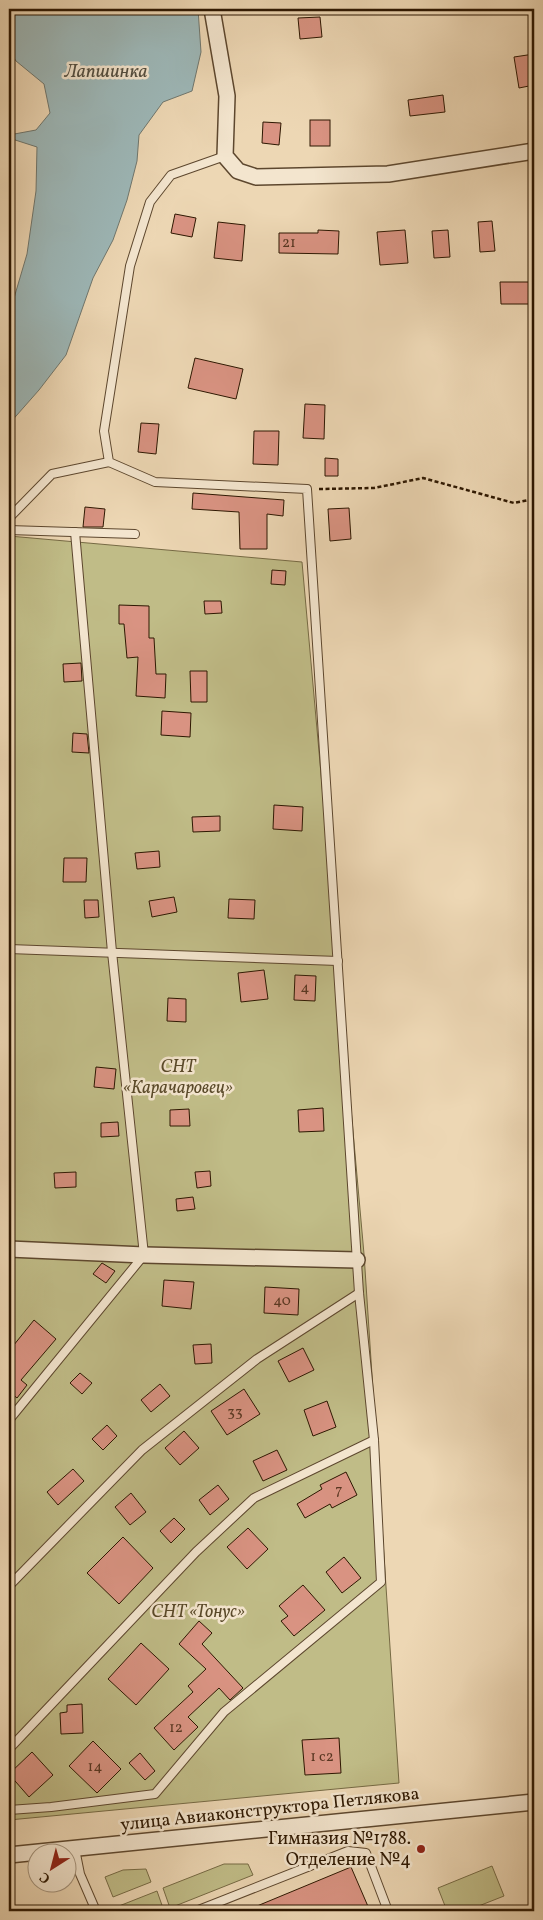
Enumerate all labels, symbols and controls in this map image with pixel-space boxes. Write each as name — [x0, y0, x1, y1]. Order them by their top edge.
water label: Лапшинка — [64, 59, 147, 85]
house number: 21 — [282, 233, 296, 254]
house number: 4 — [301, 978, 310, 999]
park label: СНТ «Карачаровец» — [123, 1055, 233, 1101]
house number: 40 — [273, 1291, 291, 1312]
house number: 33 — [227, 1402, 243, 1423]
house number: 7 — [335, 1480, 343, 1501]
park label: СНТ «Тонус» — [151, 1600, 245, 1625]
house number: 12 — [169, 1718, 183, 1739]
house number: 1 с2 — [310, 1747, 334, 1768]
house number: 14 — [88, 1757, 102, 1778]
street label: улица Авиаконструктора Петлякова — [119, 1782, 421, 1838]
place label: Гимназия №1788. Отделение №4 — [268, 1827, 411, 1873]
north arrow — [28, 1842, 78, 1892]
marker: Гимназия №1788. Отделение №4 — [415, 1843, 427, 1855]
text: С — [36, 1867, 54, 1888]

